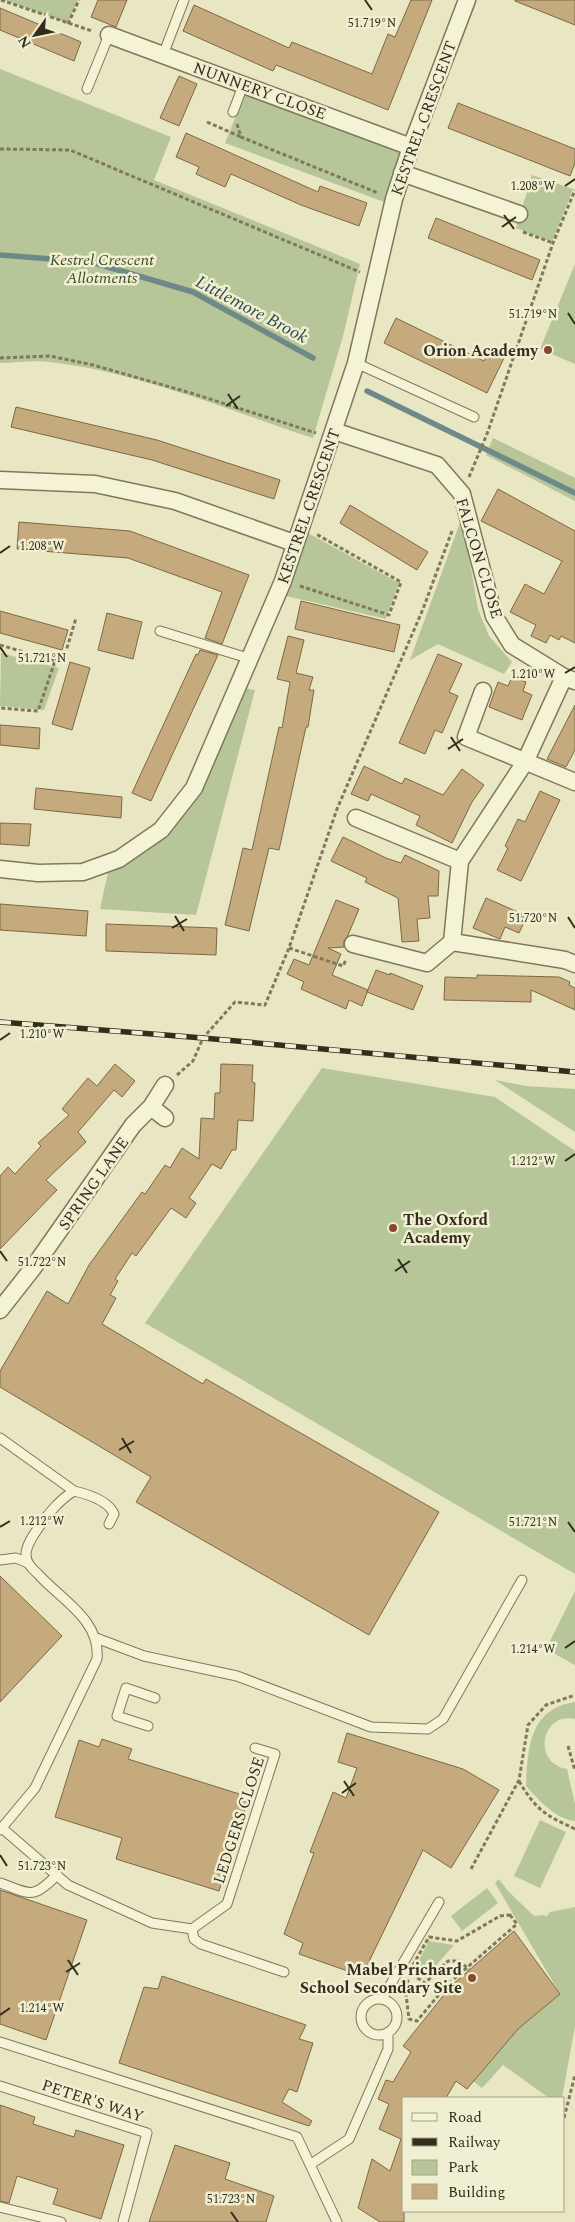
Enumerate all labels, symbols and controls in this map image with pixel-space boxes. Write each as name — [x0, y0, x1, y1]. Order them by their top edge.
north arrow — [10, 10, 60, 60]
text: 51.719°N — [348, 14, 396, 33]
text: N — [13, 31, 36, 52]
street label: KESTREL CRESCENT — [385, 37, 463, 199]
street label: NUNNERY CLOSE — [190, 56, 330, 126]
text: 1.208°W — [511, 177, 556, 196]
park label: Kestrel Crescent Allotments — [50, 248, 155, 290]
water label: Littlemore Brook — [191, 268, 313, 351]
text: 51.719°N — [509, 305, 557, 324]
place label: Orion Academy — [423, 339, 539, 363]
marker: Orion Academy — [542, 344, 554, 356]
street label: KESTREL CRESCENT — [271, 425, 347, 587]
street label: FALCON CLOSE — [449, 495, 509, 622]
text: 1.208°W — [20, 537, 65, 556]
text: 51.721°N — [18, 649, 66, 668]
text: 1.210°W — [511, 665, 556, 684]
text: 51.720°N — [509, 909, 557, 928]
text: 1.210°W — [20, 1025, 65, 1044]
street label: SPRING LANE — [53, 1132, 135, 1235]
text: 1.212°W — [511, 1152, 556, 1171]
place label: The Oxford Academy — [403, 1208, 488, 1250]
marker: The Oxford Academy — [387, 1222, 399, 1234]
text: 51.722°N — [18, 1253, 66, 1272]
text: 1.212°W — [20, 1512, 65, 1531]
text: 51.721°N — [509, 1513, 557, 1532]
text: 1.214°W — [511, 1640, 556, 1659]
street label: LEDGERS CLOSE — [207, 1754, 271, 1887]
text: 51.723°N — [18, 1857, 66, 1876]
place label: Mabel Prichard School Secondary Site — [300, 1958, 462, 2000]
marker: Mabel Prichard School Secondary Site — [466, 1972, 478, 1984]
text: 1.214°W — [20, 1999, 65, 2018]
street label: PETER'S WAY — [38, 2073, 147, 2129]
legend — [402, 2097, 565, 2212]
text: Road — [448, 2106, 482, 2129]
text: Railway — [448, 2131, 501, 2154]
text: Park — [448, 2156, 479, 2179]
text: Building — [448, 2181, 505, 2204]
text: 51.723°N — [207, 2190, 255, 2209]

